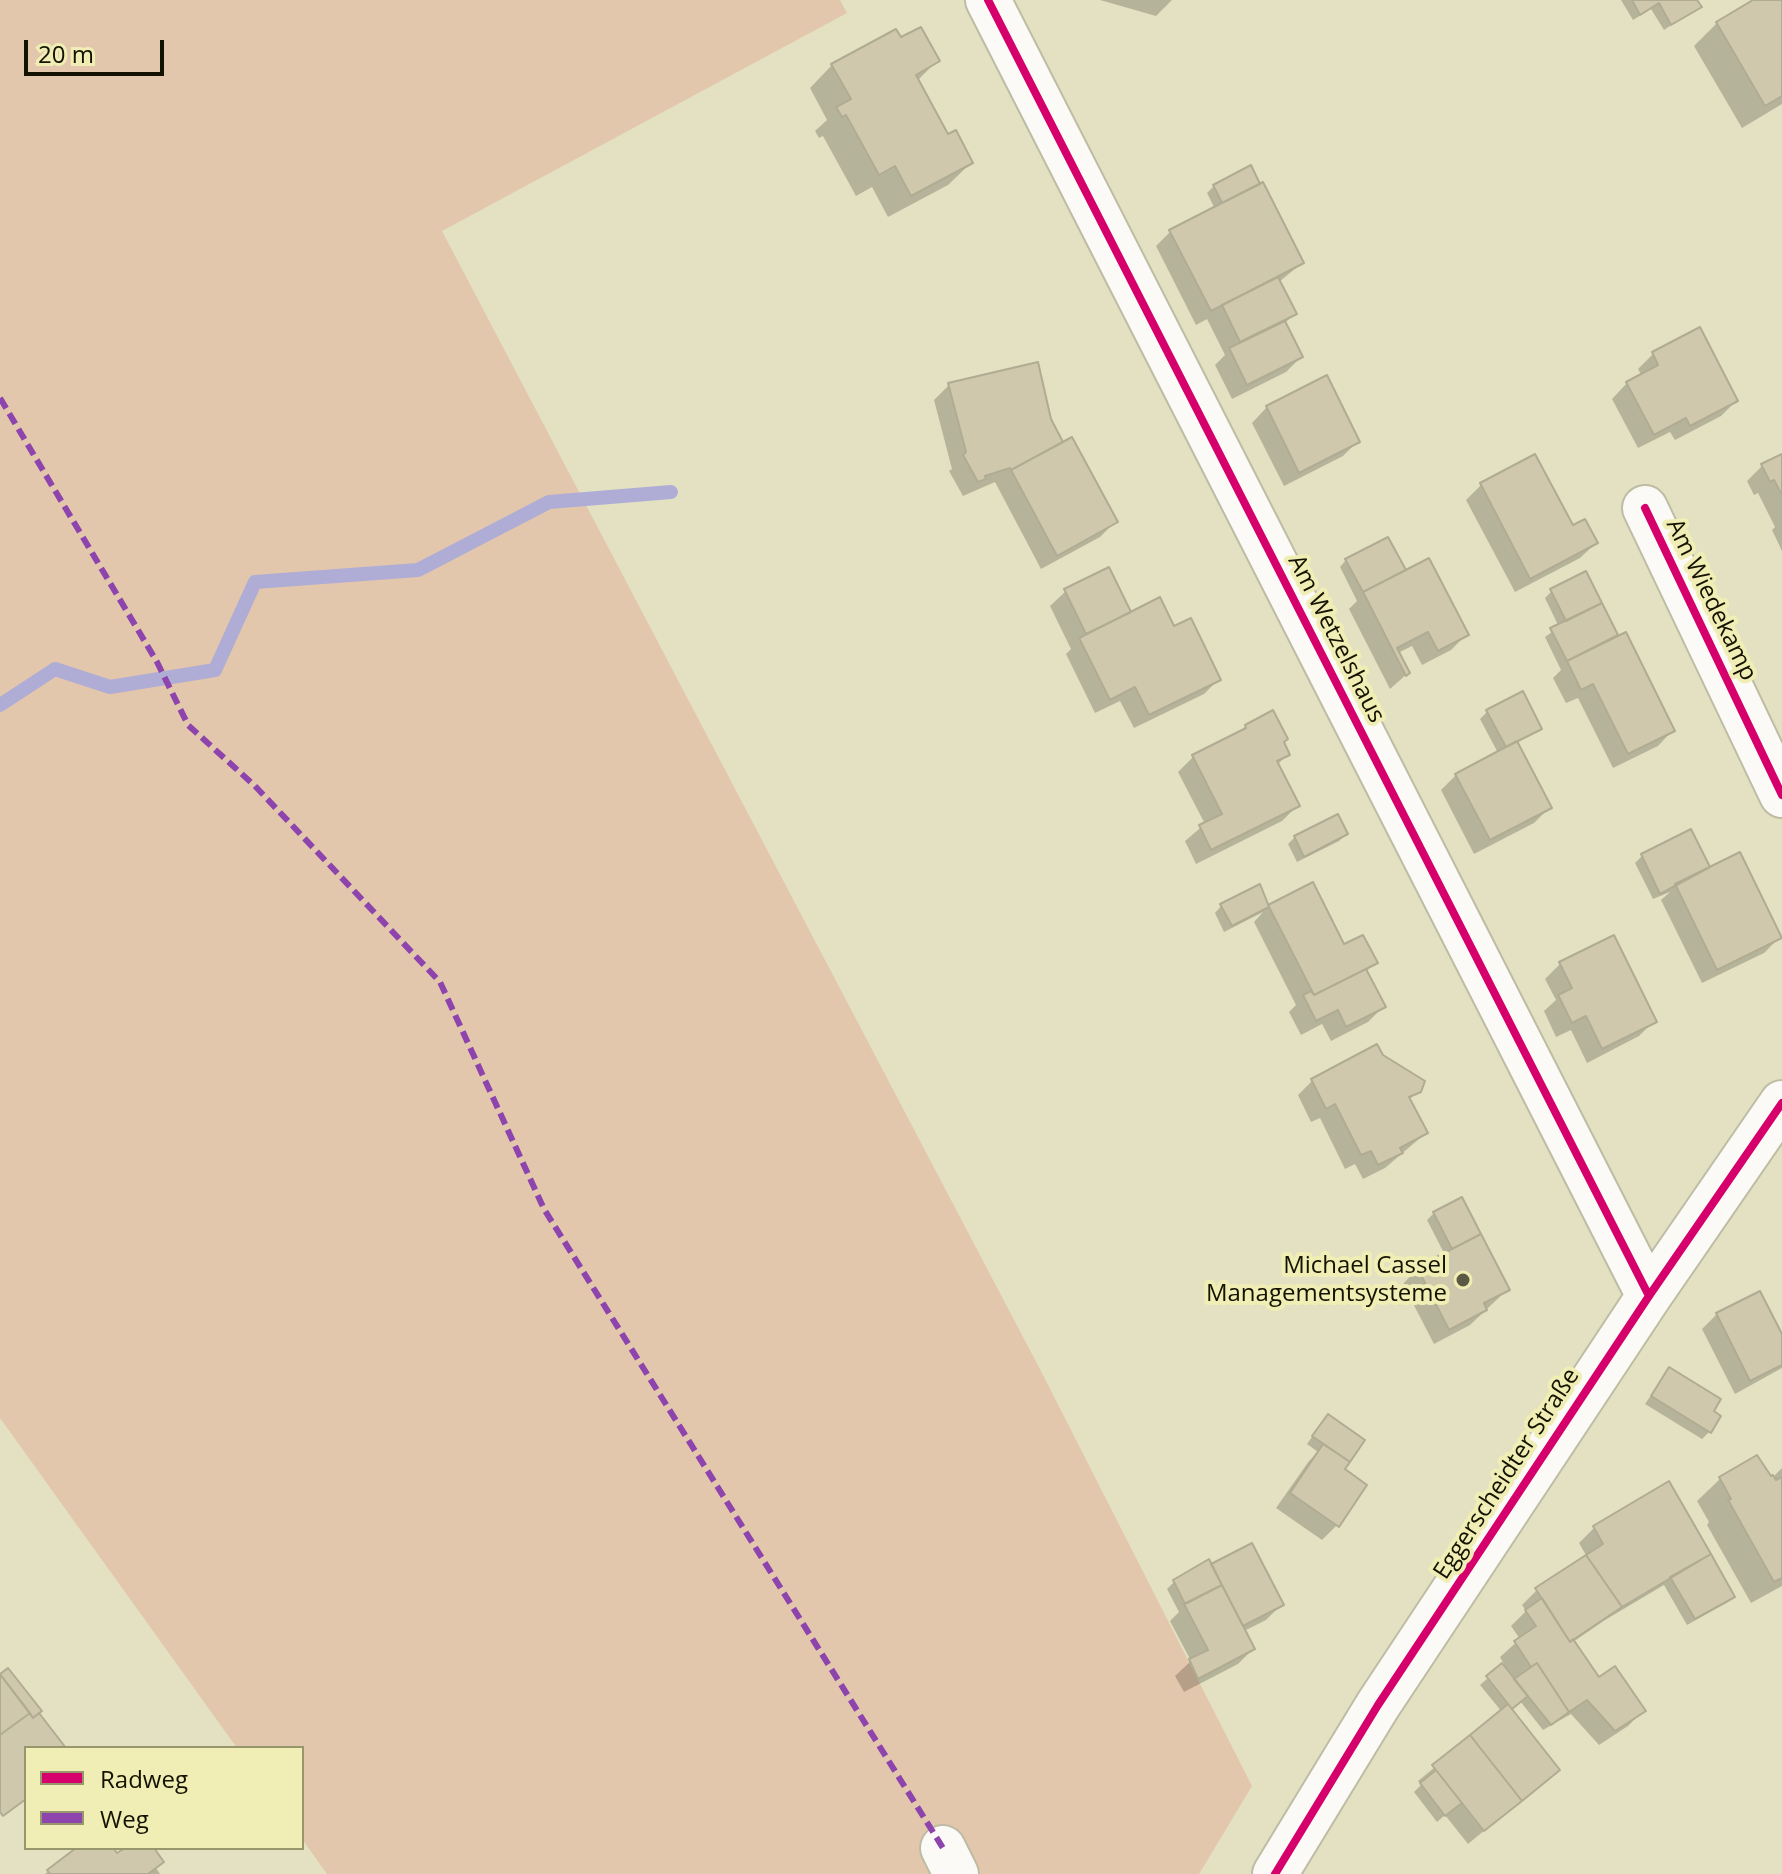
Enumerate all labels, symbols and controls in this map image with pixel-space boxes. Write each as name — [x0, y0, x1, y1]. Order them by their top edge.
scale bar — [28, 24, 168, 74]
text: 20 m — [38, 37, 94, 70]
street label: Am Wiedekamp — [1659, 514, 1763, 686]
street label: Am Wetzelshaus — [1281, 550, 1391, 728]
place label: Michael Cassel Managementsysteme — [1206, 1252, 1447, 1308]
marker: Michael Cassel Managementsysteme — [1454, 1271, 1472, 1289]
street label: Eggerscheidter Straße — [1428, 1363, 1586, 1585]
legend — [24, 1746, 304, 1850]
text: Radweg — [100, 1762, 188, 1795]
text: Weg — [100, 1802, 149, 1835]

